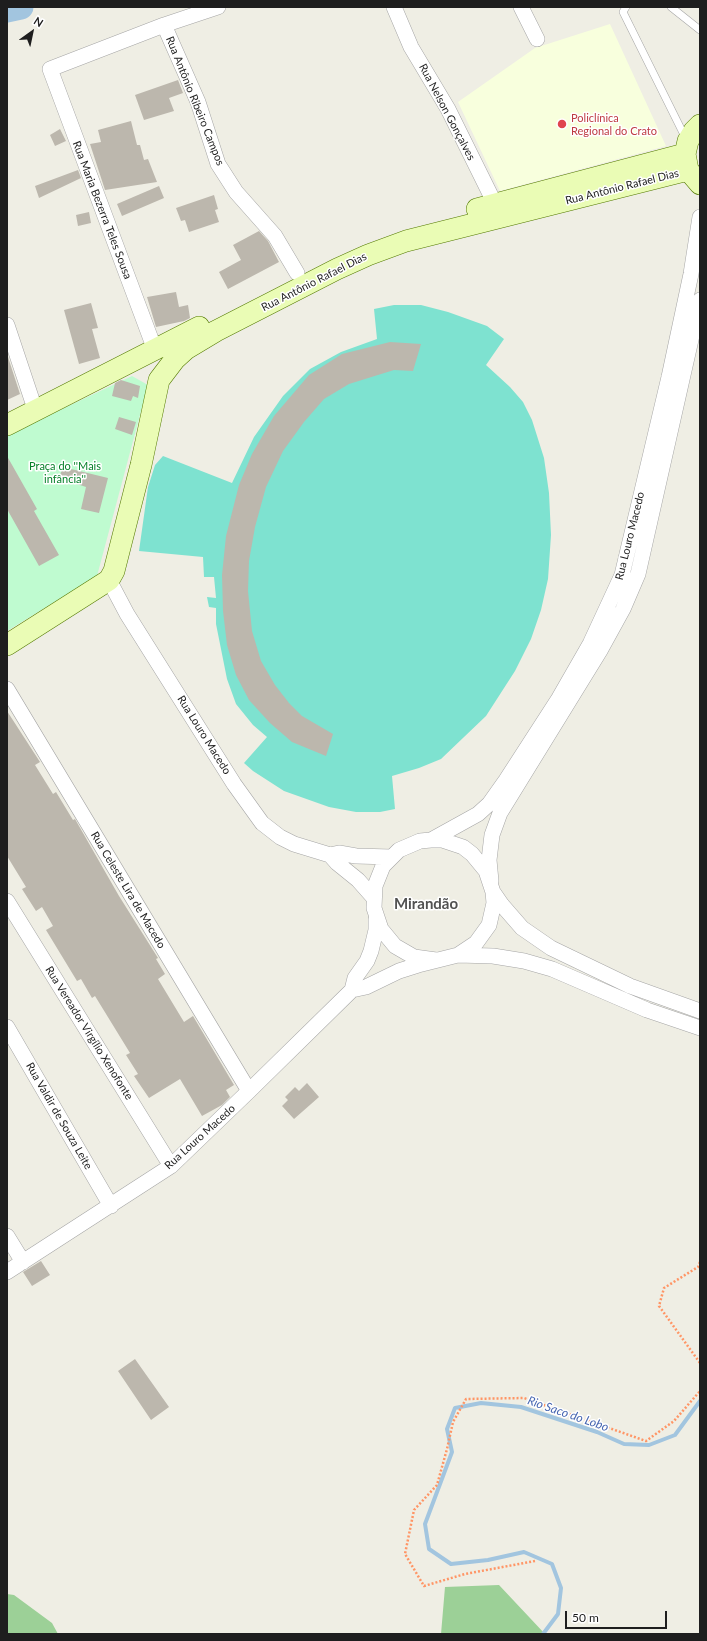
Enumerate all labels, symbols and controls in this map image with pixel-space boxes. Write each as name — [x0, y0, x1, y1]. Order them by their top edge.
north arrow — [12, 12, 52, 52]
text: N — [32, 14, 46, 29]
street label: Rua Antônio Ribeiro Campos — [163, 34, 227, 168]
street label: Rua Nelson Gonçalves — [416, 61, 478, 163]
place label: Policlínica Regional do Crato — [571, 111, 657, 137]
marker: Policlínica Regional do Crato — [556, 118, 568, 130]
street label: Rua Maria Bezerra Teles Sousa — [70, 139, 134, 281]
street label: Rua Antônio Rafael Dias — [564, 167, 680, 207]
street label: Rua Antônio Rafael Dias — [259, 250, 369, 314]
park label: Praça do ''Mais infância'' — [29, 459, 101, 485]
street label: Rua Louro Macedo — [613, 491, 647, 581]
street label: Rua Louro Macedo — [174, 693, 234, 777]
street label: Rua Celeste Lira de Macedo — [88, 829, 168, 951]
district label: Mirandão — [394, 895, 458, 913]
street label: Rua Vereador Virgílio Xenofonte — [42, 964, 136, 1102]
street label: Rua Valdir de Souza Leite — [23, 1060, 95, 1172]
street label: Rua Louro Macedo — [162, 1102, 238, 1172]
water label: Rio Saco do Lobo — [526, 1393, 610, 1435]
scale bar — [567, 1603, 669, 1629]
text: 50 m — [572, 1610, 599, 1625]

